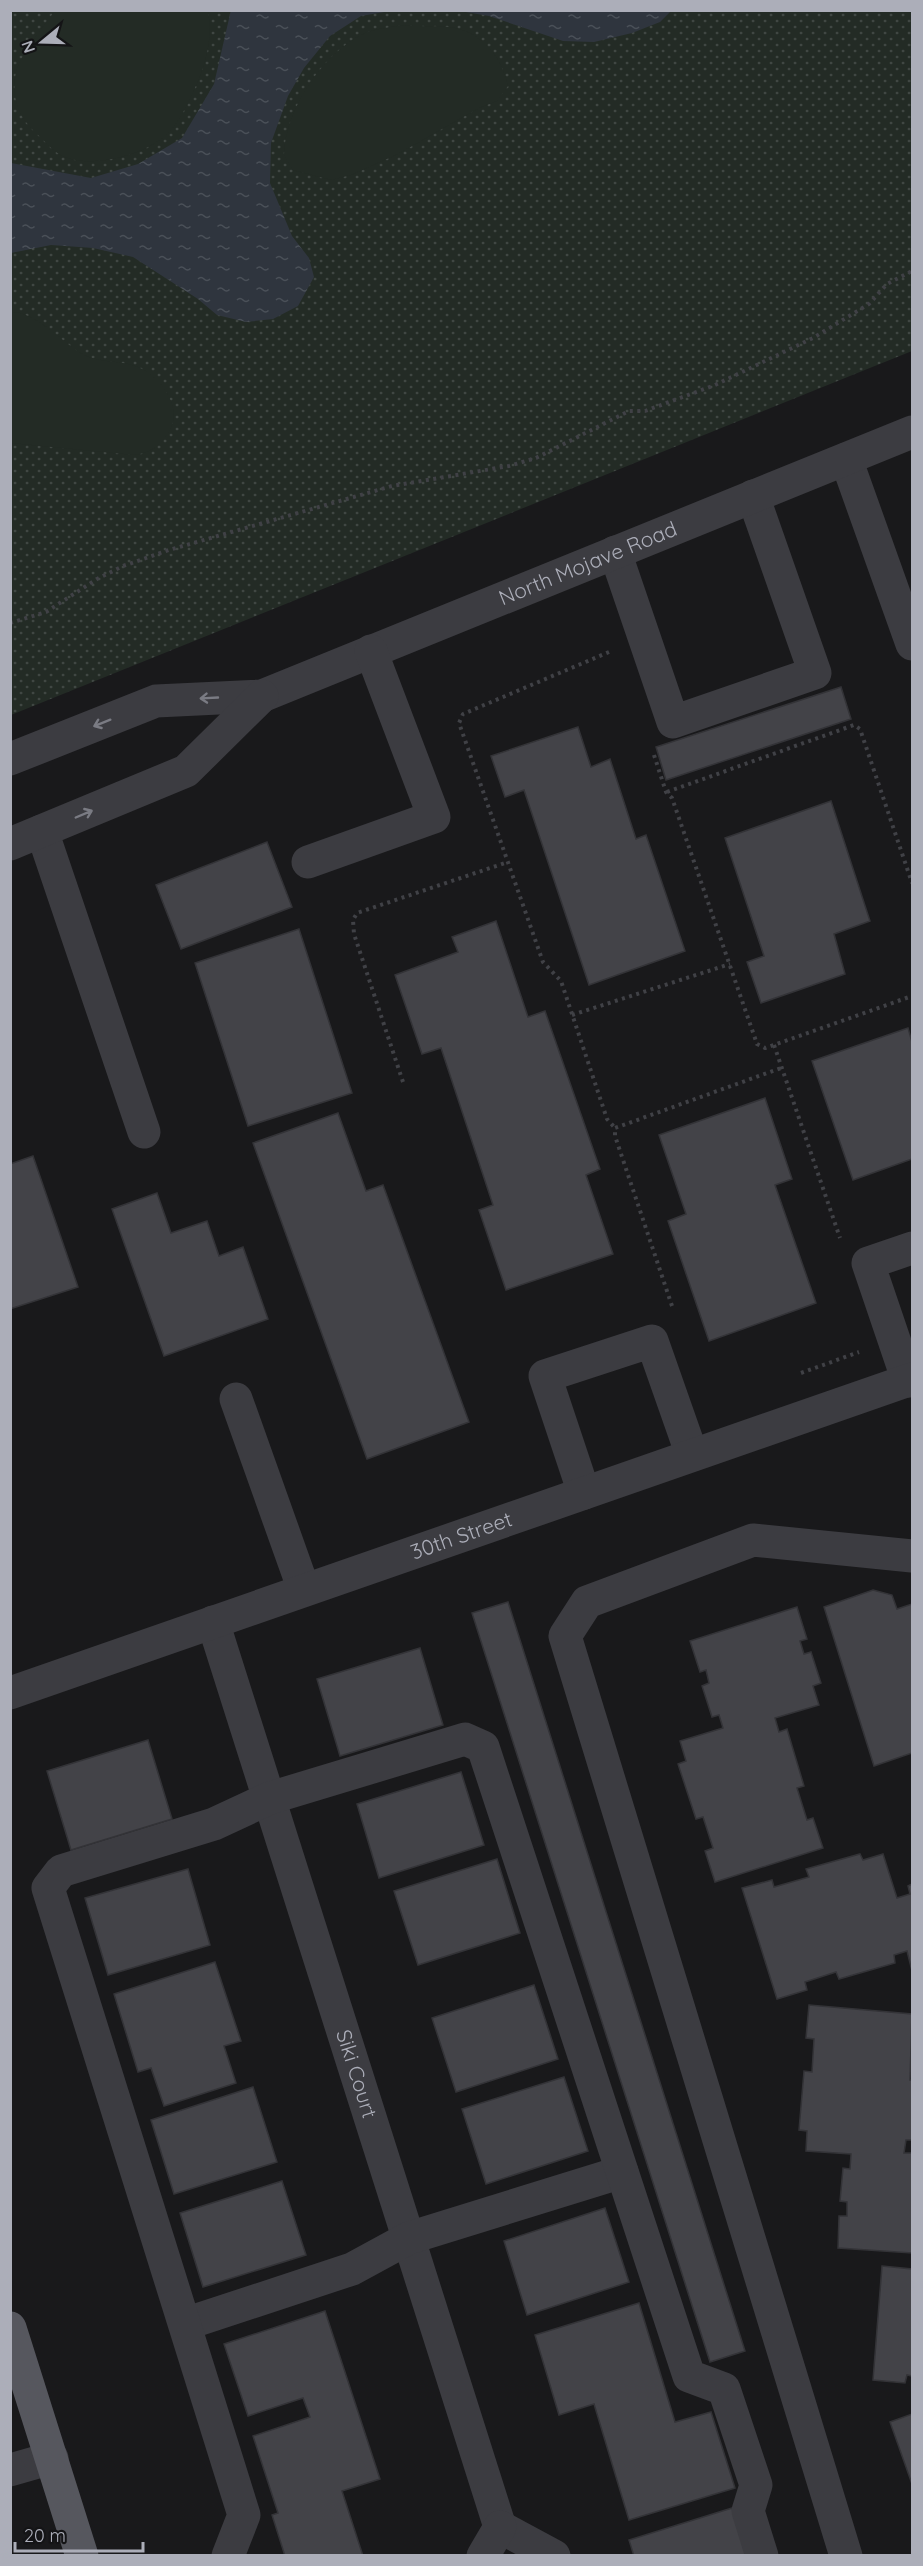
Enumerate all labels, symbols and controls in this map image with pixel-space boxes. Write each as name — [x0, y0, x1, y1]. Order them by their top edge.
north arrow — [12, 12, 72, 72]
text: N — [16, 38, 39, 56]
street label: North Mojave Road — [495, 515, 680, 610]
one-way arrow — [200, 693, 220, 704]
one-way arrow — [93, 718, 112, 729]
one-way arrow — [74, 808, 93, 819]
street label: 30th Street — [407, 1505, 515, 1565]
street label: Siki Court — [331, 2026, 383, 2121]
scale bar — [15, 2515, 142, 2553]
text: 20 m — [24, 2524, 66, 2547]

